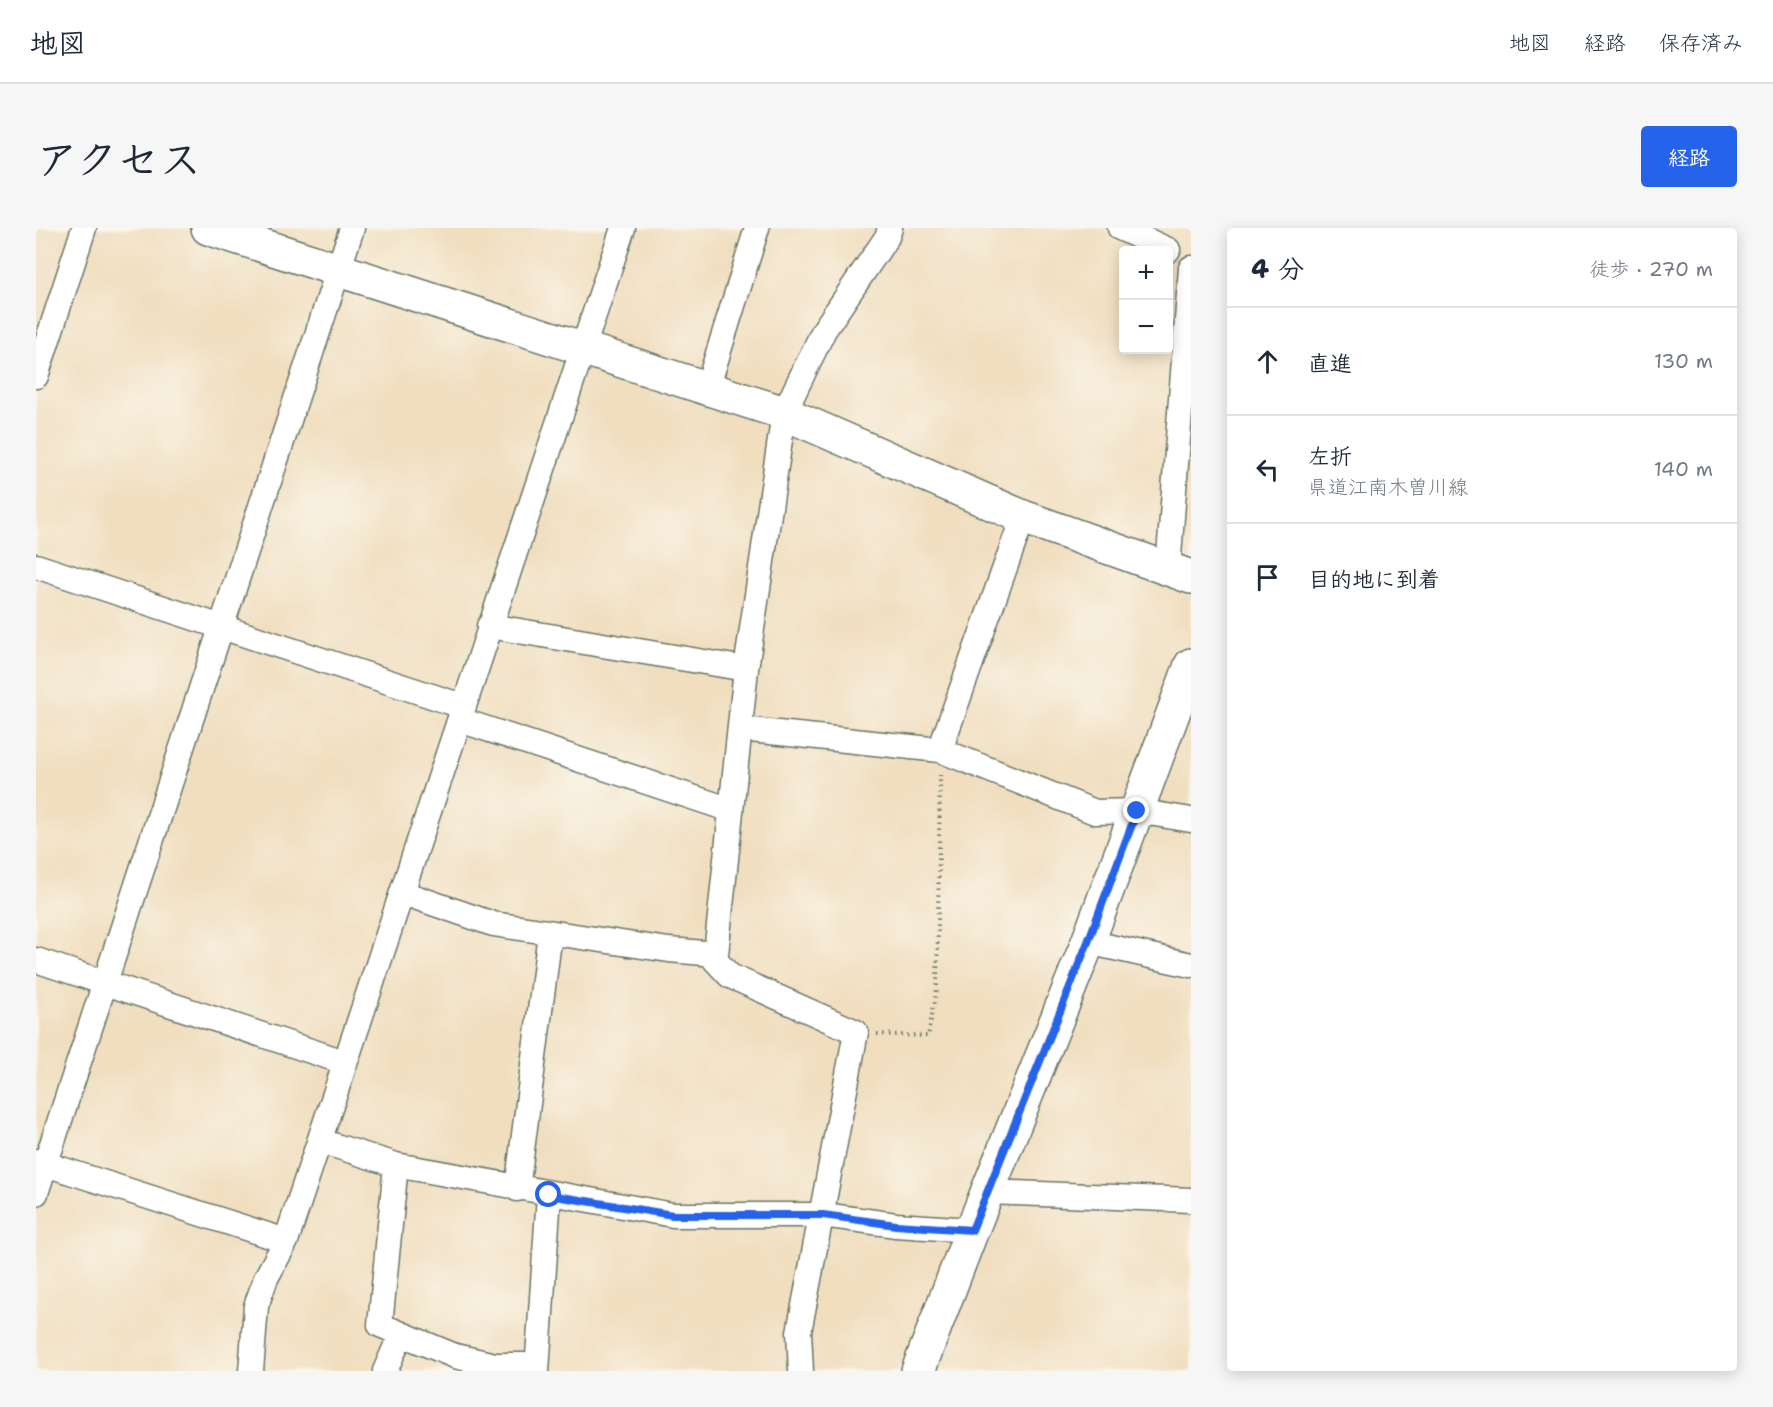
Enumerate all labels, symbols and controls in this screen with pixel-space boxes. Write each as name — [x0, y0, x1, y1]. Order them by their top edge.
text: 地図 — [30, 24, 86, 62]
text: 地図 — [1509, 29, 1551, 57]
text: 経路 — [1584, 29, 1626, 57]
text: 保存済み — [1659, 29, 1743, 57]
button: 経路 — [1641, 126, 1737, 187]
text: アクセス — [36, 131, 201, 187]
map controls — [1119, 246, 1173, 354]
button: + — [1119, 246, 1173, 300]
text: 4 分 — [1251, 251, 1304, 286]
text: 徒歩 · 270 m — [1590, 256, 1713, 282]
button: − — [1119, 300, 1173, 354]
icon: ahead — [1251, 345, 1284, 378]
text: 130 m — [1654, 348, 1713, 374]
text: 直進 — [1308, 349, 1352, 378]
text: 左折 — [1308, 442, 1352, 471]
icon: left — [1251, 453, 1284, 486]
text: 140 m — [1654, 456, 1713, 482]
text: 県道江南木曽川線 — [1308, 474, 1468, 500]
icon: arrive — [1251, 561, 1284, 594]
text: 目的地に到着 — [1308, 565, 1440, 594]
route end — [1123, 797, 1149, 823]
route start — [535, 1181, 561, 1207]

